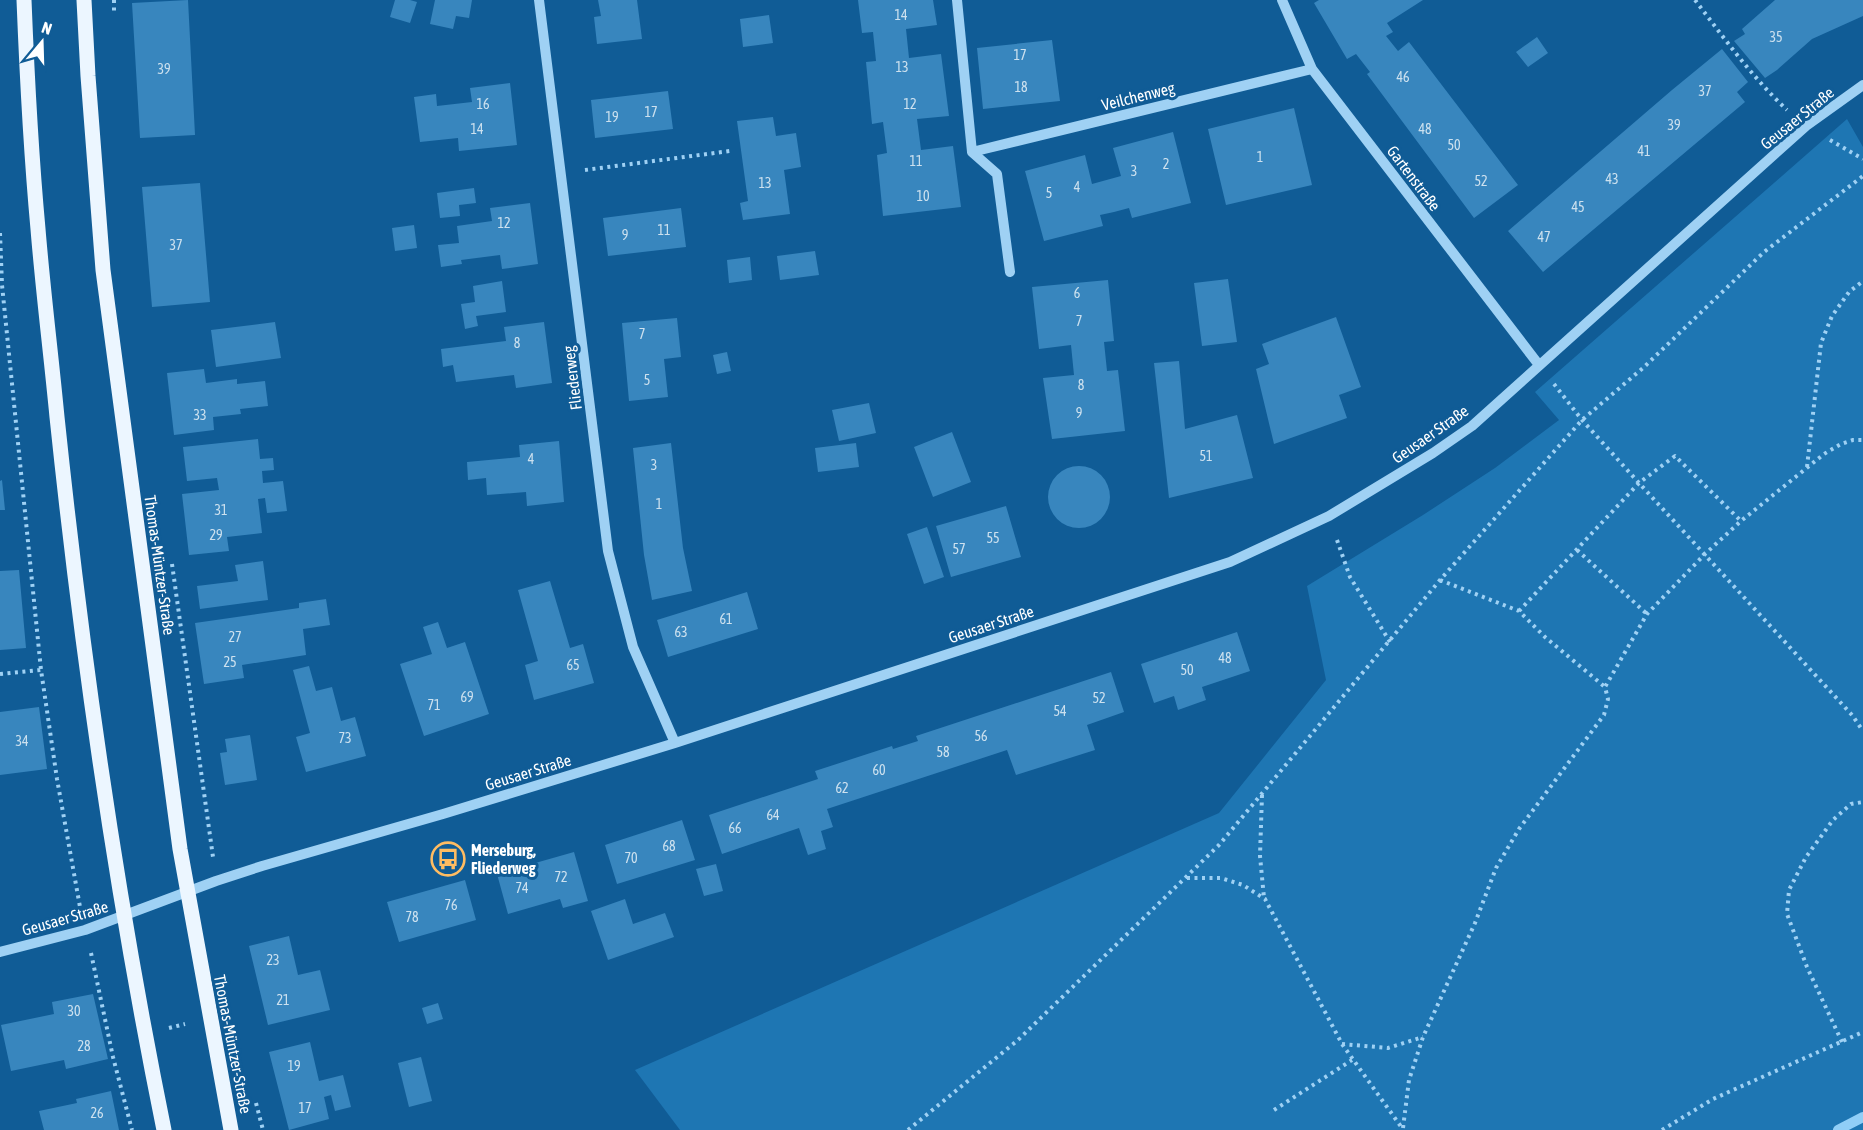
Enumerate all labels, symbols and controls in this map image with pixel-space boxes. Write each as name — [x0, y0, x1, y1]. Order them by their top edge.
house number: 14 — [894, 7, 908, 23]
north arrow — [12, 12, 72, 72]
text: N — [39, 18, 54, 38]
house number: 35 — [1769, 29, 1783, 45]
house number: 17 — [1013, 47, 1027, 63]
house number: 13 — [895, 59, 909, 75]
house number: 39 — [157, 61, 171, 77]
house number: 46 — [1396, 69, 1410, 85]
street label: Veilchenweg — [1100, 78, 1177, 115]
house number: 18 — [1014, 79, 1028, 95]
house number: 37 — [1698, 83, 1712, 99]
street label: Geusaer Straße — [1757, 83, 1837, 153]
house number: 16 — [476, 96, 490, 112]
house number: 12 — [903, 96, 917, 112]
house number: 17 — [644, 104, 658, 120]
house number: 19 — [605, 109, 619, 125]
house number: 39 — [1667, 117, 1681, 133]
house number: 14 — [470, 121, 484, 137]
house number: 48 — [1418, 121, 1432, 137]
house number: 50 — [1447, 137, 1461, 153]
street label: Gartenstraße — [1384, 142, 1444, 214]
house number: 41 — [1637, 143, 1651, 159]
house number: 1 — [1257, 149, 1263, 165]
house number: 11 — [909, 153, 923, 169]
house number: 2 — [1163, 156, 1169, 172]
house number: 3 — [1131, 163, 1137, 179]
house number: 43 — [1605, 171, 1619, 187]
house number: 52 — [1474, 173, 1488, 189]
house number: 13 — [758, 175, 772, 191]
house number: 4 — [1074, 179, 1081, 195]
house number: 5 — [1046, 185, 1052, 201]
house number: 10 — [916, 188, 930, 204]
house number: 45 — [1571, 199, 1585, 215]
house number: 12 — [497, 215, 511, 231]
house number: 11 — [657, 222, 671, 238]
house number: 9 — [622, 227, 628, 243]
house number: 47 — [1537, 229, 1551, 245]
house number: 37 — [169, 237, 183, 253]
house number: 6 — [1074, 285, 1081, 301]
house number: 7 — [1076, 313, 1082, 329]
house number: 7 — [639, 326, 645, 342]
house number: 8 — [514, 335, 521, 351]
street label: Fliederweg — [559, 345, 586, 411]
house number: 5 — [644, 372, 650, 388]
house number: 8 — [1078, 377, 1085, 393]
street label: Geusaer Straße — [1389, 401, 1471, 467]
house number: 9 — [1076, 405, 1082, 421]
house number: 33 — [193, 407, 207, 423]
house number: 51 — [1199, 448, 1213, 464]
house number: 4 — [528, 451, 535, 467]
house number: 3 — [651, 457, 657, 473]
street label: Thomas-Müntzer-Straße — [141, 494, 179, 636]
house number: 1 — [656, 496, 662, 512]
house number: 31 — [214, 502, 228, 518]
house number: 29 — [209, 527, 223, 543]
house number: 55 — [986, 530, 1000, 546]
house number: 57 — [952, 541, 966, 557]
street label: Geusaer Straße — [946, 602, 1036, 646]
house number: 61 — [719, 611, 733, 627]
house number: 63 — [674, 624, 688, 640]
house number: 27 — [228, 629, 242, 645]
house number: 48 — [1218, 650, 1232, 666]
house number: 25 — [223, 654, 237, 670]
house number: 65 — [566, 657, 580, 673]
house number: 50 — [1180, 662, 1194, 678]
house number: 69 — [460, 689, 474, 705]
house number: 52 — [1092, 690, 1106, 706]
house number: 71 — [427, 697, 441, 713]
house number: 54 — [1053, 703, 1067, 719]
house number: 56 — [974, 728, 988, 744]
house number: 73 — [338, 730, 352, 746]
house number: 34 — [15, 733, 29, 749]
house number: 58 — [936, 744, 950, 760]
street label: Geusaer Straße — [483, 750, 573, 794]
house number: 60 — [872, 762, 886, 778]
house number: 62 — [835, 780, 849, 796]
house number: 64 — [766, 807, 780, 823]
house number: 66 — [728, 820, 742, 836]
house number: 68 — [662, 838, 676, 854]
bus stop icon: Merseburg, Fliederweg — [430, 841, 466, 877]
place label: Merseburg, Fliederweg — [471, 841, 536, 877]
house number: 70 — [624, 850, 638, 866]
house number: 72 — [554, 869, 568, 885]
house number: 74 — [515, 880, 529, 896]
street label: Geusaer Straße — [20, 897, 110, 939]
house number: 76 — [444, 897, 458, 913]
house number: 78 — [405, 909, 419, 925]
house number: 23 — [266, 952, 280, 968]
street label: Thomas-Müntzer-Straße — [211, 973, 255, 1115]
house number: 21 — [276, 992, 290, 1008]
house number: 30 — [67, 1003, 81, 1019]
house number: 28 — [77, 1038, 91, 1054]
house number: 19 — [287, 1058, 301, 1074]
house number: 17 — [298, 1100, 312, 1116]
house number: 26 — [90, 1105, 104, 1121]

